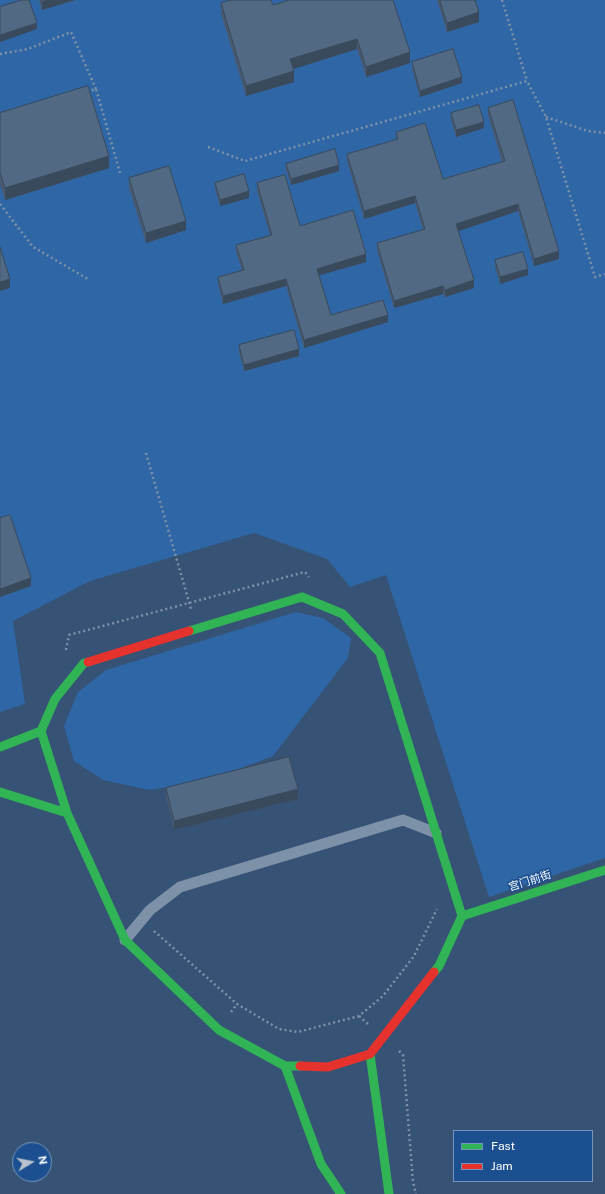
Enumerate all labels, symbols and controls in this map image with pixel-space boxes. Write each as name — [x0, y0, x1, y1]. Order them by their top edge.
street label: 宫门前街 — [507, 868, 553, 894]
legend — [453, 1130, 593, 1182]
text: Fast — [491, 1139, 515, 1153]
north arrow — [12, 1142, 52, 1182]
text: N — [36, 1155, 49, 1165]
text: Jam — [491, 1159, 513, 1173]

